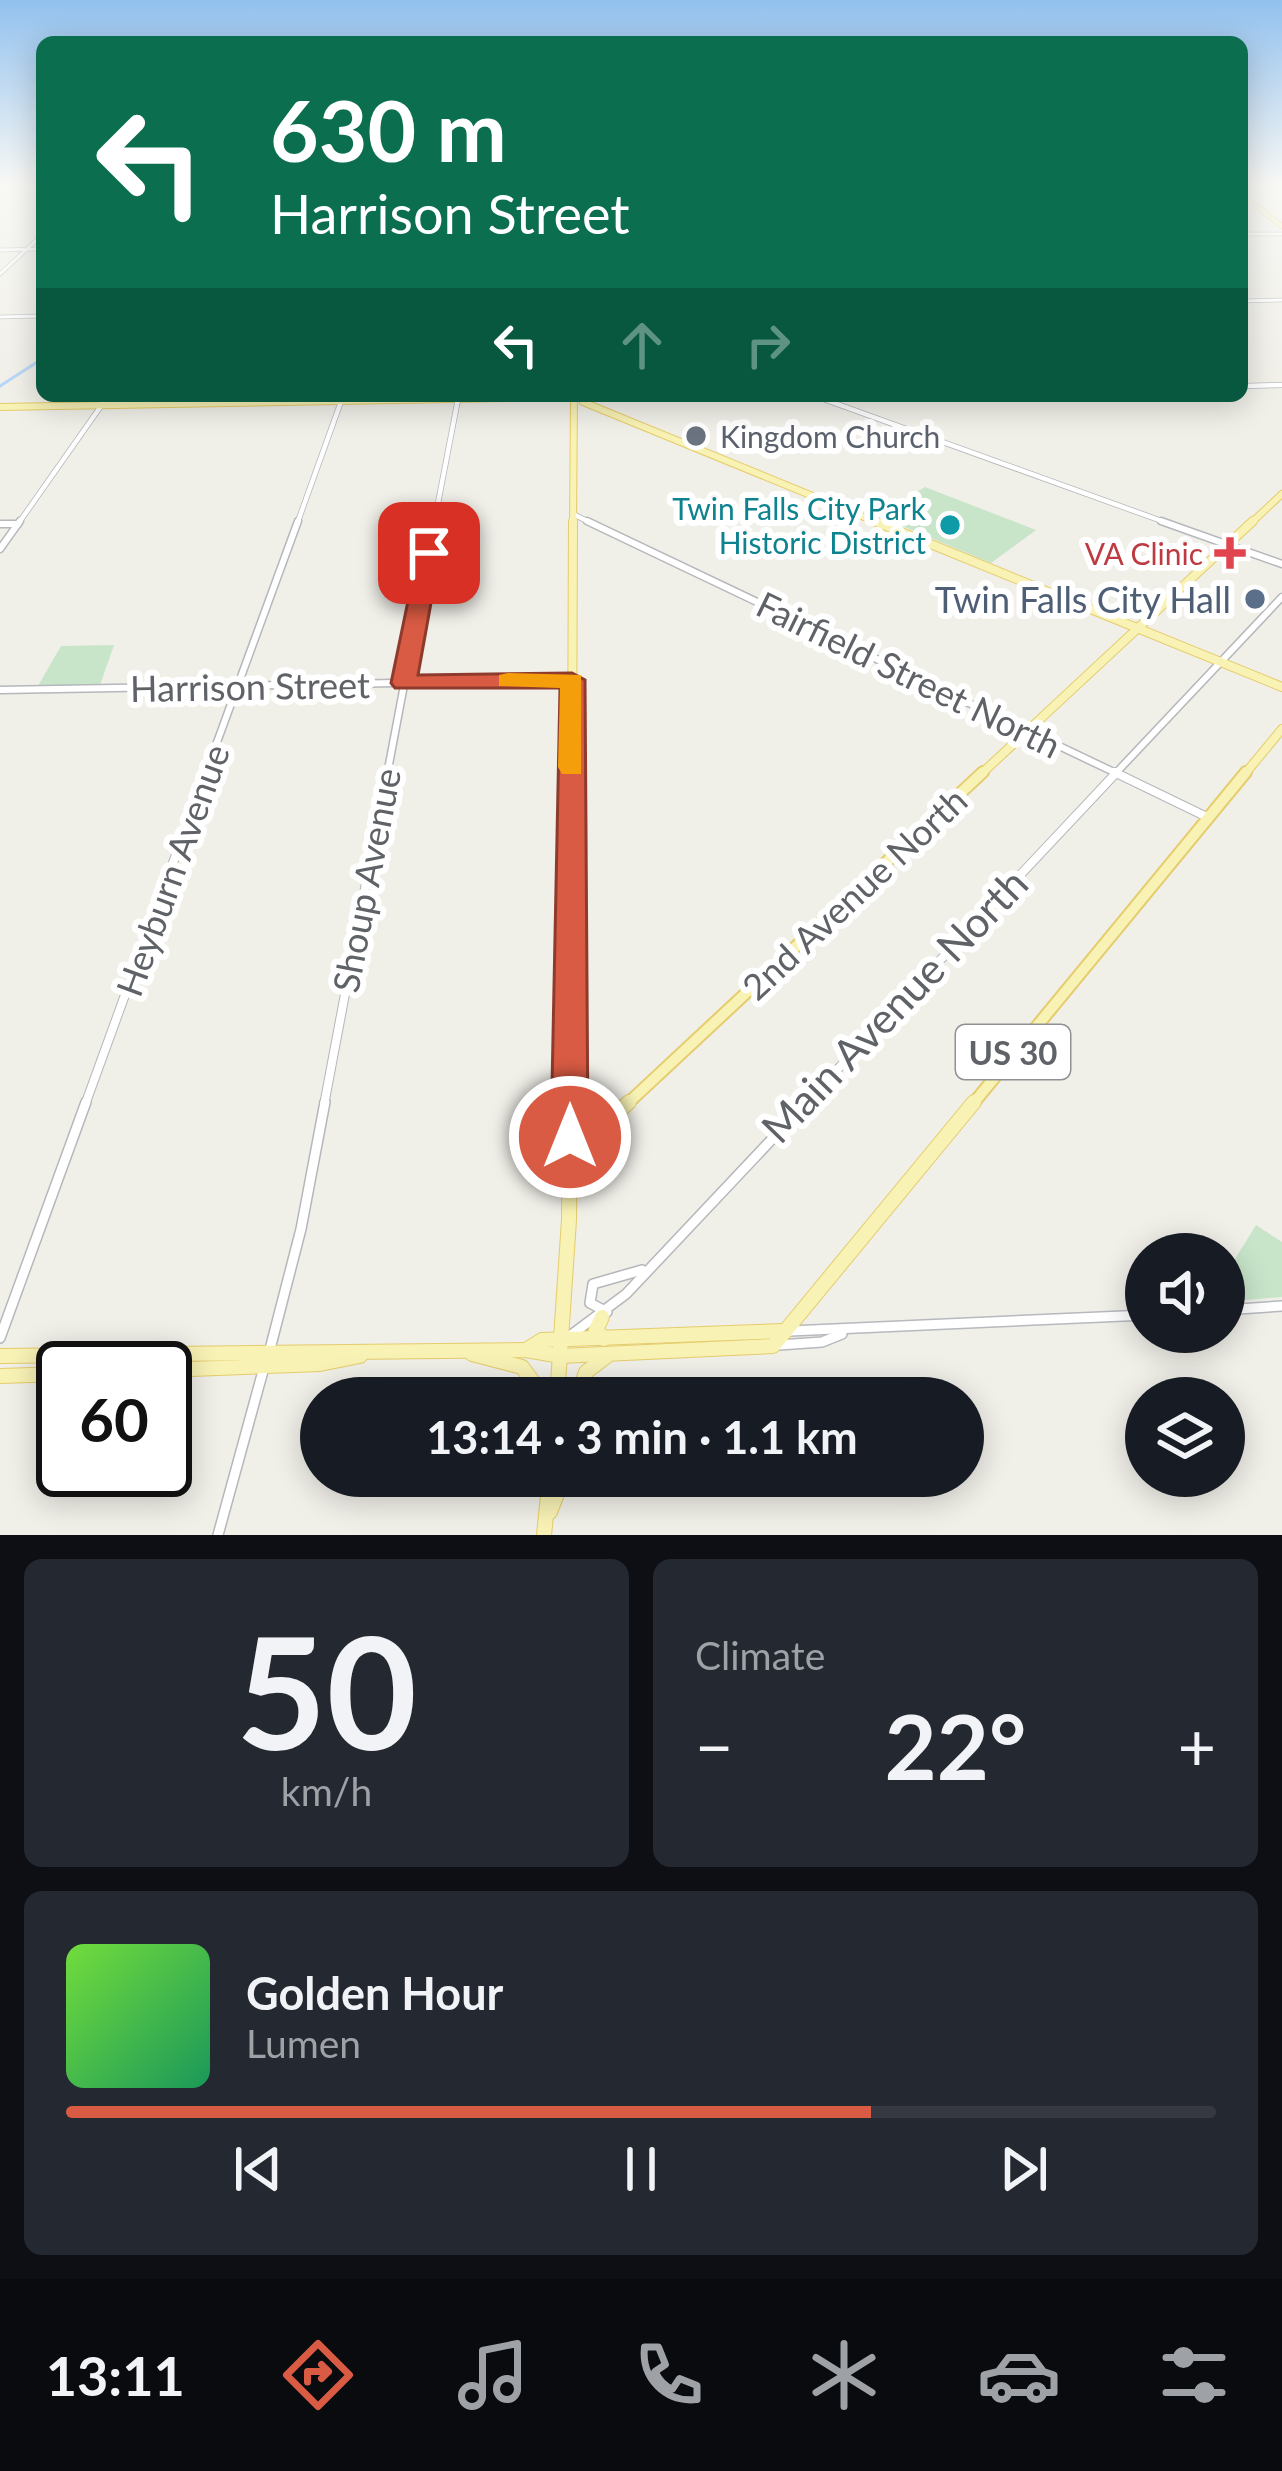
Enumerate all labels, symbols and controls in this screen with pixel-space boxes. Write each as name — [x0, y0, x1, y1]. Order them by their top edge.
text: 630 m — [270, 79, 507, 180]
icon: left — [72, 84, 228, 240]
text: Harrison Street — [270, 181, 630, 246]
icon: left — [483, 312, 549, 378]
icon: ahead — [609, 312, 675, 378]
icon: right — [735, 312, 801, 378]
place label: Kingdom Church — [720, 418, 940, 454]
marker: Kingdom Church — [683, 423, 709, 449]
place label: Twin Falls City Park Historic District — [672, 490, 927, 560]
pin — [378, 502, 480, 604]
marker: Twin Falls City Park Historic District — [937, 512, 963, 538]
icon: arrive — [396, 520, 462, 586]
place label: VA Clinic — [1085, 535, 1203, 571]
marker: VA Clinic — [1214, 537, 1246, 569]
place label: Twin Falls City Hall — [935, 577, 1231, 621]
street label: Fairfield Street North — [750, 581, 1068, 767]
marker: Twin Falls City Hall — [1242, 586, 1268, 612]
street label: Harrison Street — [130, 662, 370, 710]
street label: Heyburn Avenue — [106, 738, 238, 1002]
street label: Shoup Avenue — [323, 764, 409, 996]
street label: 2nd Avenue North — [733, 778, 975, 1008]
street label: Main Avenue North — [751, 858, 1037, 1152]
road number: US 30 — [956, 1025, 1070, 1079]
position arrow — [507, 1074, 633, 1200]
map controls — [1125, 1233, 1245, 1497]
button: sound — [1125, 1233, 1245, 1353]
speed limit sign: 60 — [36, 1341, 192, 1497]
button: layers — [1125, 1377, 1245, 1497]
text: 13:14 · 3 min · 1.1 km — [426, 1410, 858, 1464]
text: 50 — [236, 1596, 417, 1783]
text: Climate — [695, 1632, 825, 1678]
text: 22° — [885, 1691, 1026, 1799]
text: − — [695, 1706, 733, 1785]
text: + — [1178, 1706, 1216, 1785]
text: km/h — [281, 1768, 372, 1814]
text: Golden Hour — [246, 1966, 503, 2020]
text: Lumen — [246, 2020, 361, 2066]
icon: previous — [225, 2136, 291, 2202]
icon: pause — [608, 2136, 674, 2202]
icon: next — [991, 2136, 1057, 2202]
icon: directions — [276, 2333, 360, 2417]
icon: music — [451, 2333, 535, 2417]
icon: phone — [627, 2333, 711, 2417]
icon: climate — [802, 2333, 886, 2417]
icon: car — [977, 2333, 1061, 2417]
icon: filters — [1152, 2333, 1236, 2417]
text: 13:11 — [46, 2343, 185, 2408]

